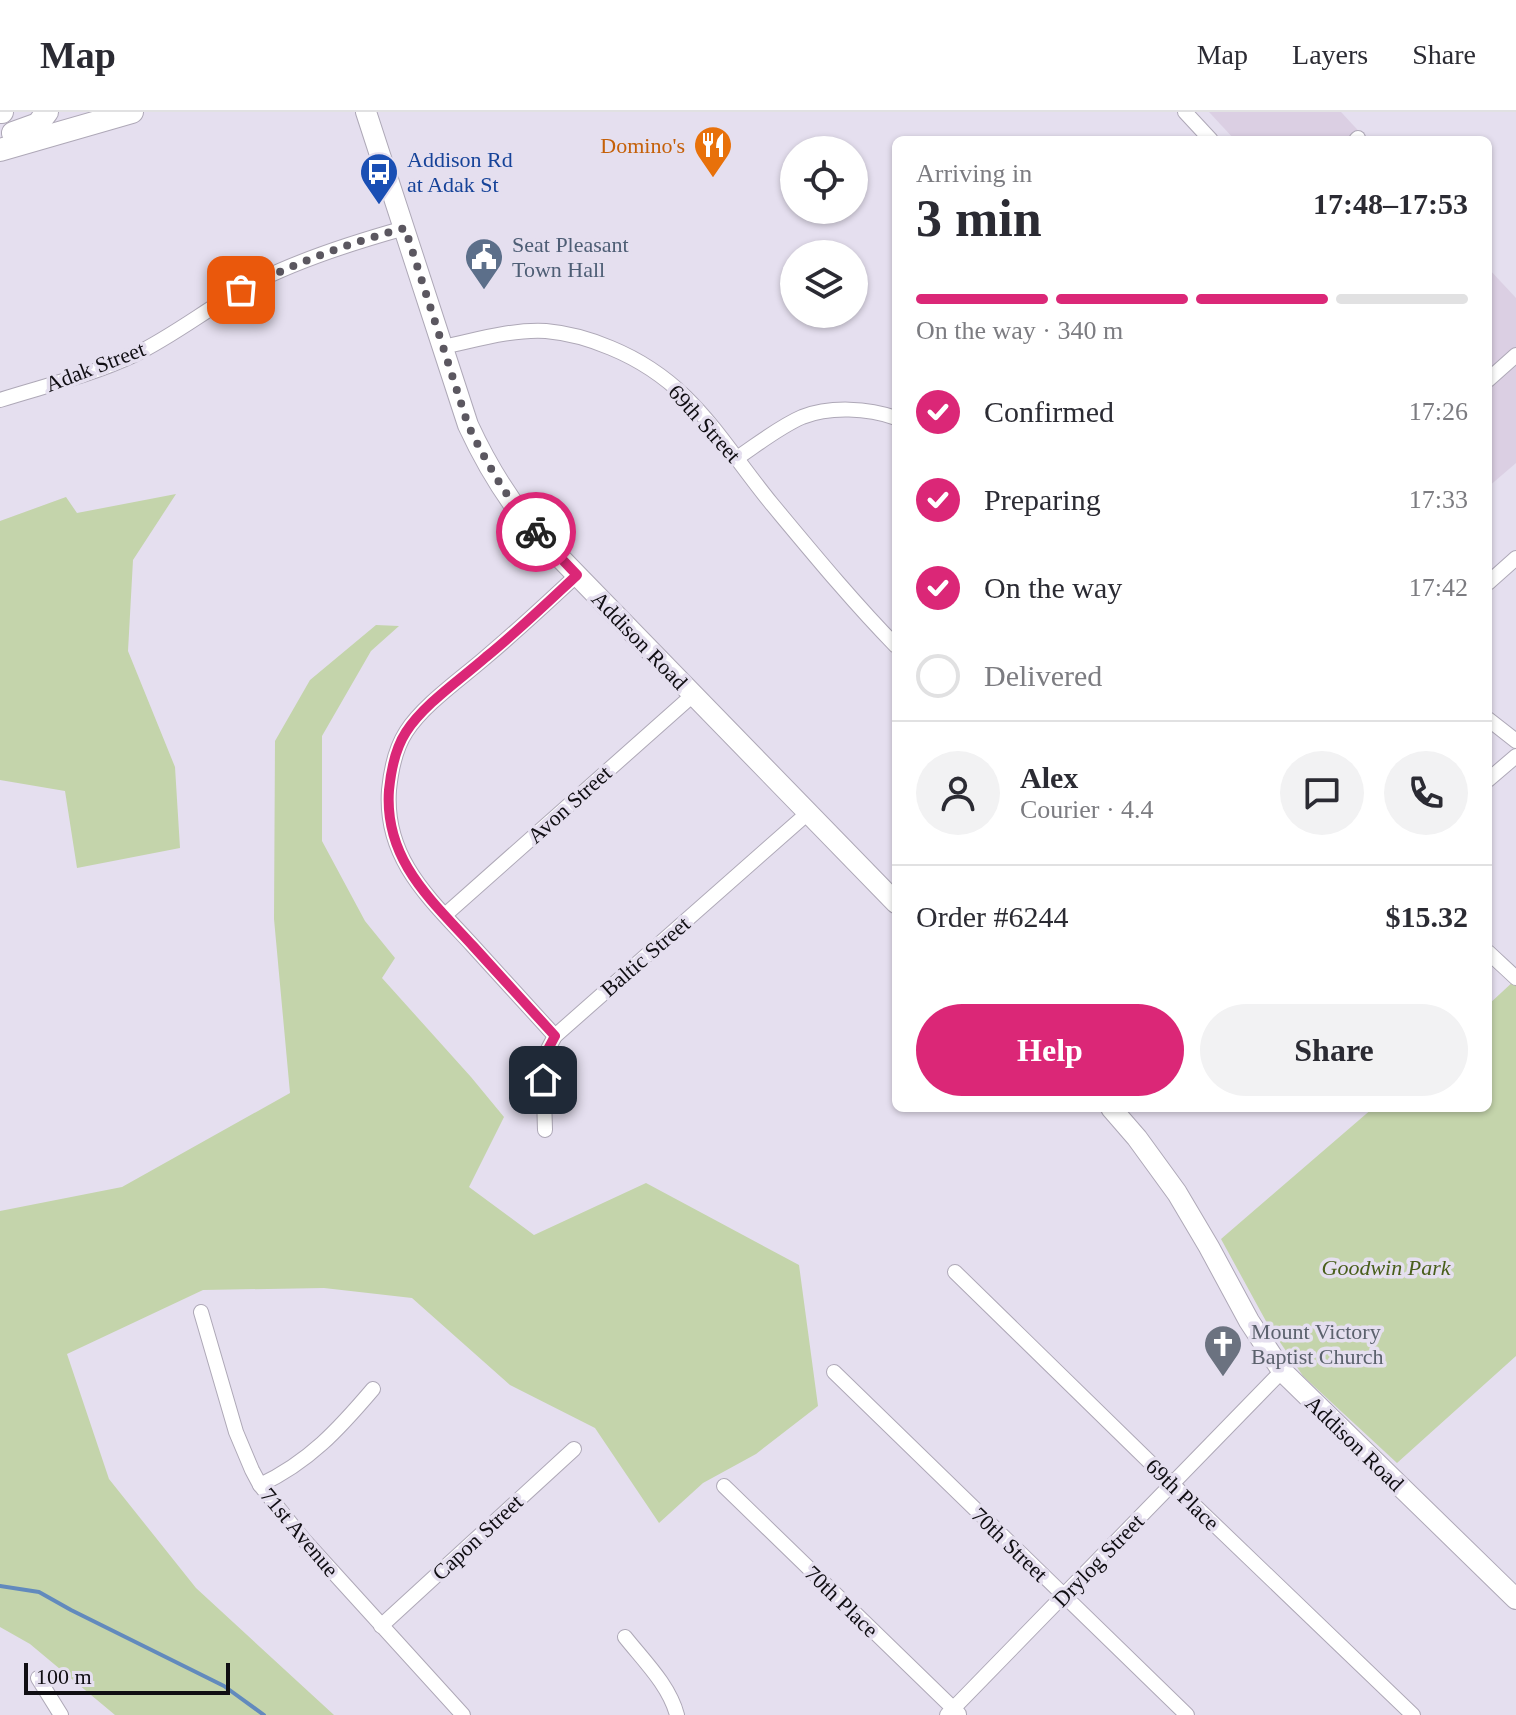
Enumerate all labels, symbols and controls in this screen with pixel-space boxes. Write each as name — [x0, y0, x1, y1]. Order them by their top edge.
text: Map — [40, 34, 116, 76]
text: Map — [1197, 39, 1248, 70]
text: Layers — [1292, 39, 1368, 70]
text: Share — [1412, 39, 1476, 70]
restaurant icon: Domino's — [692, 124, 734, 179]
place label: Domino's — [600, 133, 685, 158]
map controls — [780, 136, 868, 328]
button: locate — [780, 136, 868, 224]
place label: Addison Rd at Adak St — [407, 147, 513, 197]
bus stop icon: Addison Rd at Adak St — [358, 151, 400, 206]
text: Arriving in — [916, 159, 1032, 188]
text: 17:48–17:53 — [1313, 187, 1468, 220]
text: 3 min — [916, 190, 1042, 247]
place label: Seat Pleasant Town Hall — [512, 232, 629, 282]
public building icon: Seat Pleasant Town Hall — [463, 236, 505, 291]
button: layers — [780, 240, 868, 328]
pin — [207, 256, 275, 324]
icon: bag — [219, 268, 263, 312]
text: On the way · 340 m — [916, 316, 1123, 345]
street label: Adak Street — [42, 336, 148, 397]
street label: 69th Street — [663, 379, 746, 467]
icon: check — [916, 390, 960, 434]
text: Confirmed — [984, 395, 1114, 428]
text: 17:26 — [1409, 397, 1468, 426]
icon: check — [916, 478, 960, 522]
text: Preparing — [984, 483, 1101, 516]
text: 17:33 — [1409, 485, 1468, 514]
courier — [496, 492, 576, 572]
icon: bike — [514, 510, 558, 554]
icon: check — [916, 566, 960, 610]
text: On the way — [984, 571, 1122, 604]
text: 17:42 — [1409, 573, 1468, 602]
street label: Addison Road — [587, 586, 693, 695]
text: Delivered — [984, 659, 1102, 692]
button: person — [916, 751, 1000, 835]
button: chat — [1280, 751, 1364, 835]
button: phone — [1384, 751, 1468, 835]
street label: Avon Street — [522, 760, 616, 848]
text: Alex — [1020, 761, 1078, 794]
text: Courier · 4.4 — [1020, 795, 1154, 824]
text: Order #6244 — [916, 900, 1068, 933]
text: $15.32 — [1386, 900, 1468, 933]
street label: Baltic Street — [596, 911, 695, 1002]
button: Help — [916, 1004, 1184, 1096]
button: Share — [1200, 1004, 1468, 1096]
pin — [509, 1046, 577, 1114]
icon: home — [521, 1058, 565, 1102]
park label: Goodwin Park — [1322, 1255, 1452, 1280]
place label: Mount Victory Baptist Church — [1251, 1319, 1384, 1369]
church icon: Mount Victory Baptist Church — [1202, 1323, 1244, 1378]
street label: Addison Road — [1300, 1390, 1409, 1496]
street label: 69th Place — [1141, 1453, 1225, 1535]
street label: 71st Avenue — [255, 1483, 344, 1582]
street label: Capon Street — [427, 1489, 528, 1585]
street label: 70th Street — [966, 1502, 1053, 1587]
street label: Drylog Street — [1048, 1509, 1149, 1612]
street label: 70th Place — [800, 1560, 884, 1642]
scale bar — [24, 1659, 230, 1695]
text: 100 m — [36, 1664, 92, 1689]

